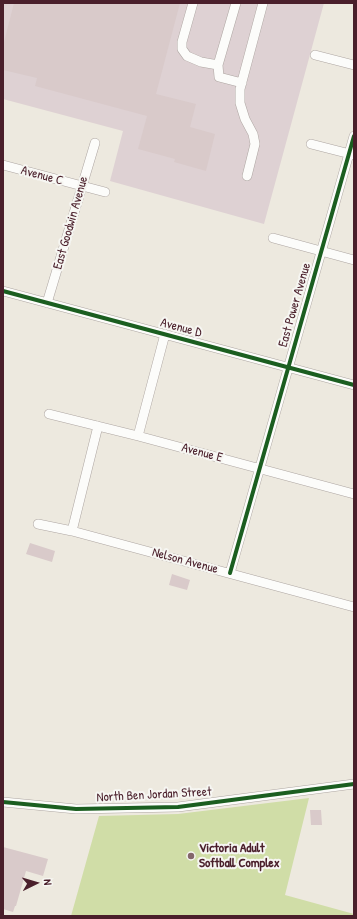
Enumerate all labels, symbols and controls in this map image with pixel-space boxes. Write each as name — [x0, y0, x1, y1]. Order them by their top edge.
street label: Avenue C — [19, 163, 65, 189]
street label: East Goodwin Avenue — [50, 175, 92, 271]
street label: East Power Avenue — [276, 261, 314, 349]
street label: Avenue D — [159, 315, 203, 341]
street label: Avenue E — [180, 440, 224, 466]
street label: Nelson Avenue — [150, 545, 220, 577]
street label: North Ben Jordan Street — [96, 784, 212, 806]
place label: Victoria Adult Softball Complex — [199, 841, 280, 872]
marker: Victoria Adult Softball Complex — [186, 851, 196, 861]
north arrow — [16, 863, 56, 903]
text: N — [41, 878, 55, 885]

